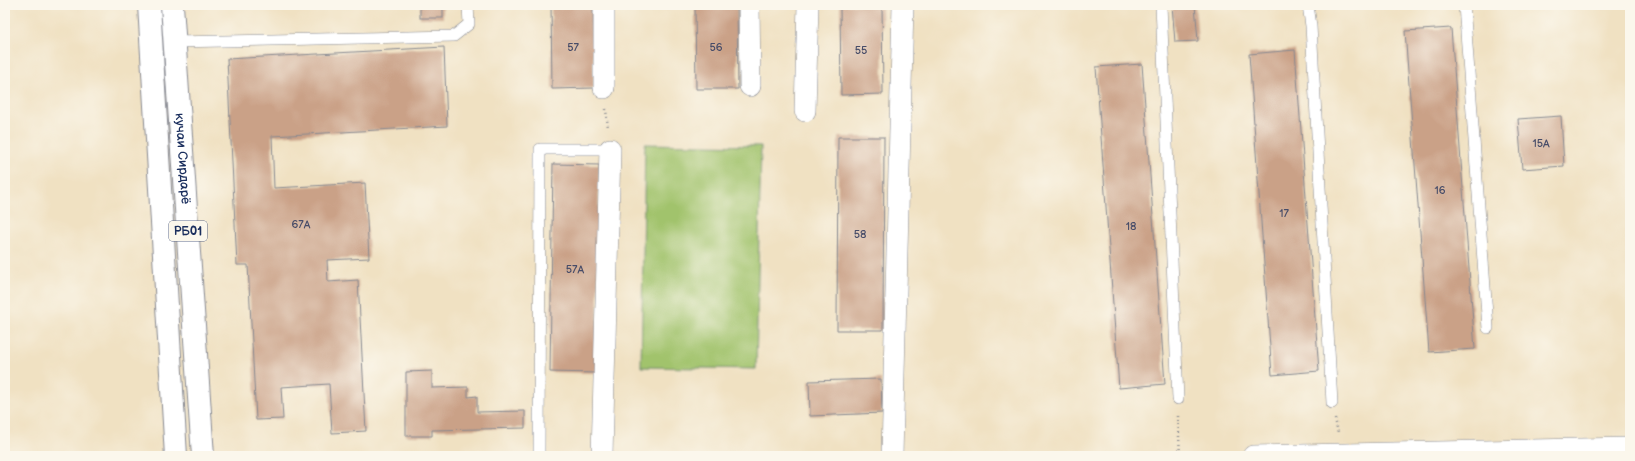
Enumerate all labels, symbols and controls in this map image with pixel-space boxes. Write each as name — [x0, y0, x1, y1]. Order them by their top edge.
house number: 57 — [567, 41, 579, 54]
house number: 56 — [709, 41, 723, 54]
house number: 55 — [855, 44, 867, 57]
street label: кучаи Сирдарё — [171, 113, 194, 205]
house number: 15А — [1532, 137, 1550, 150]
house number: 16 — [1435, 184, 1446, 197]
house number: 17 — [1279, 207, 1289, 220]
house number: 67А — [292, 218, 311, 231]
house number: 18 — [1126, 220, 1136, 233]
road number: РБ01 — [169, 221, 207, 241]
house number: 58 — [854, 228, 866, 241]
house number: 57А — [566, 263, 585, 276]

